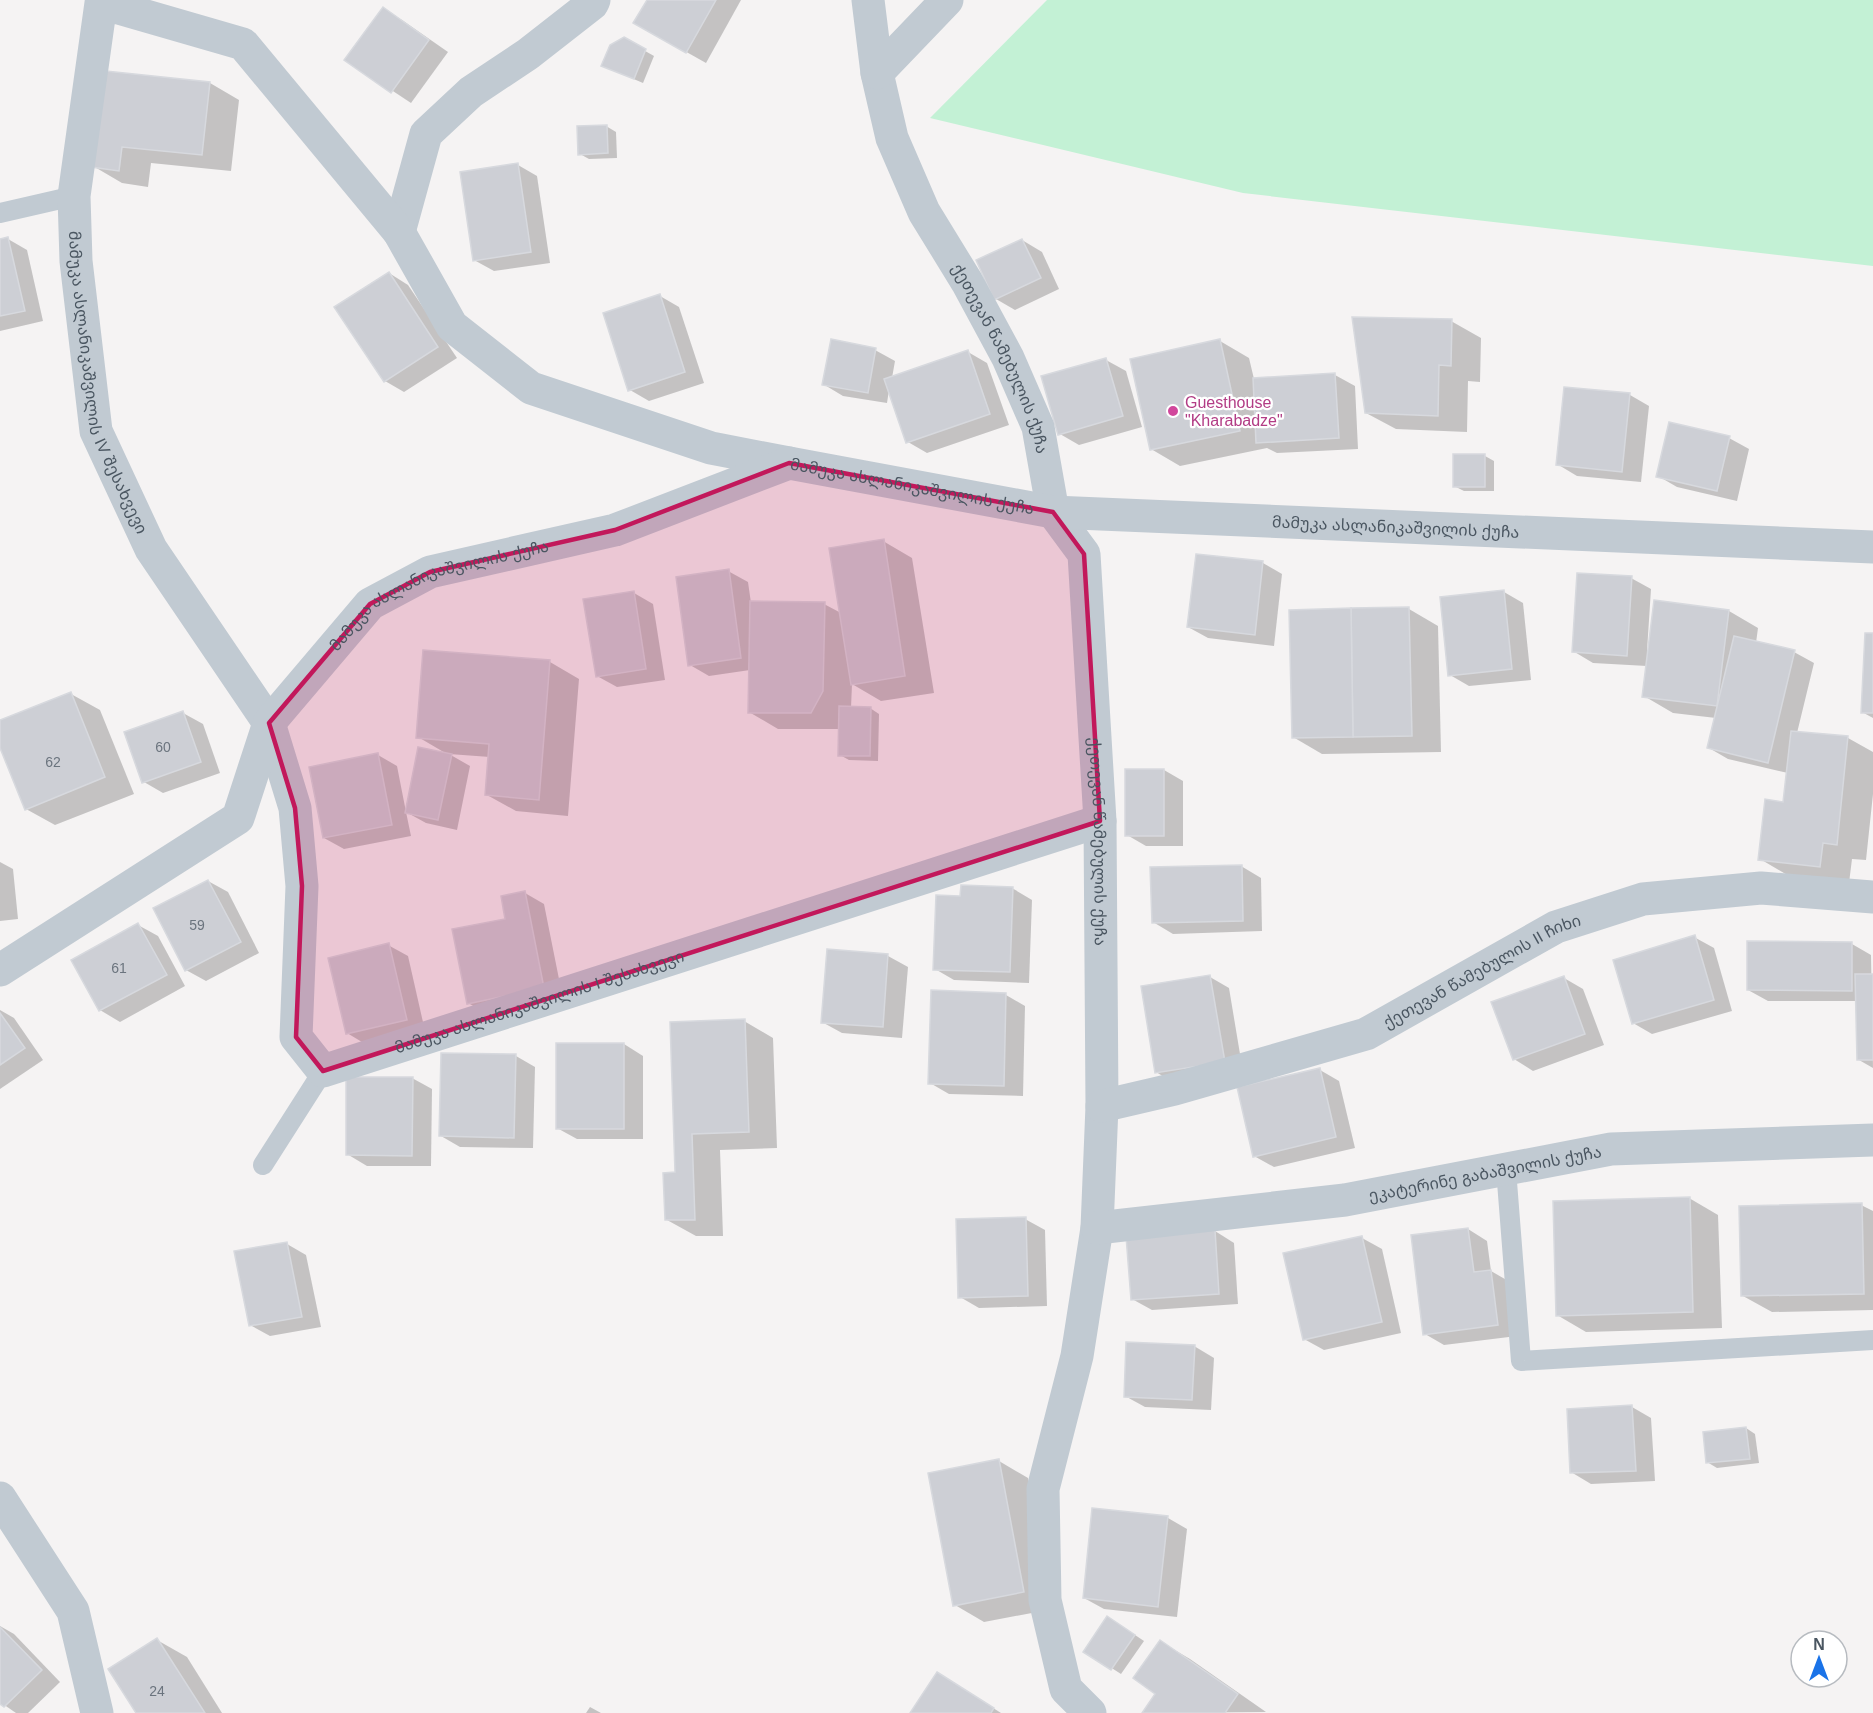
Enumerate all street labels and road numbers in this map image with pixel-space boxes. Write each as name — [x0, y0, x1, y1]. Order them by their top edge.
street label: მამუკა ასლანიკაშვილის IV შესახვევი — [66, 231, 151, 536]
street label: ქეთევან წამებულის ქუჩა — [948, 260, 1051, 455]
street label: მამუკა ასლანიკაშვილის ქუჩა — [789, 455, 1036, 517]
street label: მამუკა ასლანიკაშვილის ქუჩა — [1272, 513, 1520, 541]
street label: მამუკა ასლანიკაშვილის ქუჩა — [326, 537, 550, 654]
street label: ქეთევან წამებულის ქუჩა — [1085, 737, 1109, 946]
street label: ქეთევან წამებულის II ჩიხი — [1380, 911, 1583, 1032]
street label: მამუკა ასლანიკაშვილის I შესახვევი — [393, 947, 686, 1056]
street label: ეკატერინე გაბაშვილის ქუჩა — [1367, 1143, 1603, 1205]

